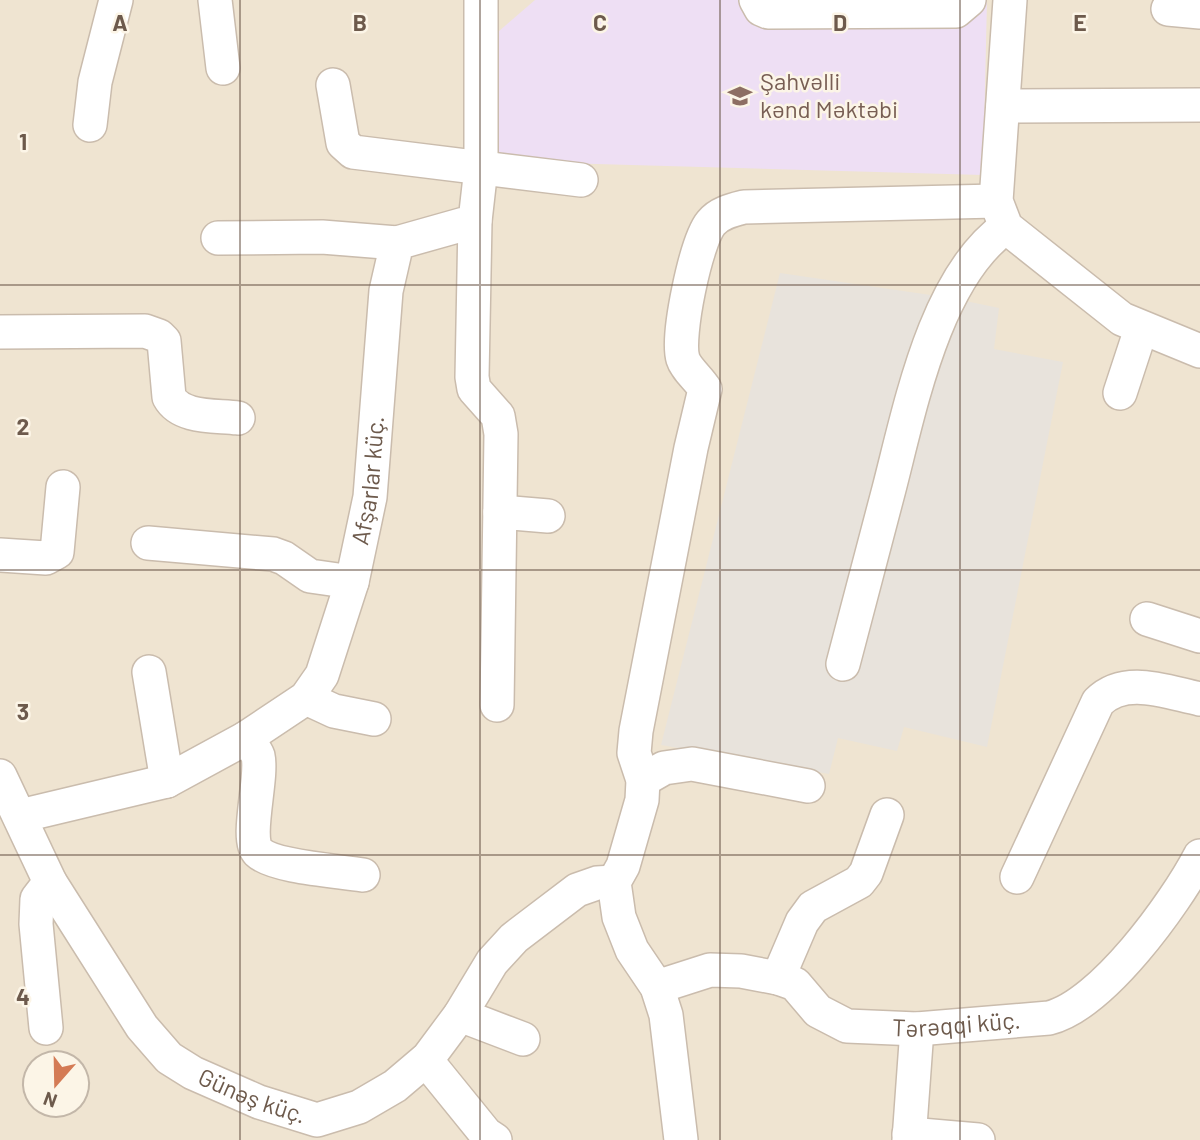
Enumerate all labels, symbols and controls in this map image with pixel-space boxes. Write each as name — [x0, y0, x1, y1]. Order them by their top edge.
text: A — [112, 8, 128, 36]
text: B — [353, 8, 367, 36]
text: C — [593, 8, 607, 36]
text: D — [833, 8, 847, 36]
text: E — [1073, 8, 1087, 36]
place label: Şahvəlli kənd Məktəbi — [760, 66, 898, 123]
school or university icon: Şahvəlli kənd Məktəbi — [726, 82, 754, 110]
text: 1 — [19, 127, 27, 155]
text: 2 — [17, 412, 29, 440]
street label: Afşarlar küç. — [344, 415, 389, 547]
text: 3 — [17, 697, 29, 725]
text: 4 — [16, 982, 30, 1010]
street label: Tərəqqi küç. — [891, 1004, 1022, 1042]
north arrow — [21, 1049, 91, 1119]
street label: Günəş küç. — [194, 1061, 310, 1129]
text: N — [40, 1087, 60, 1113]

